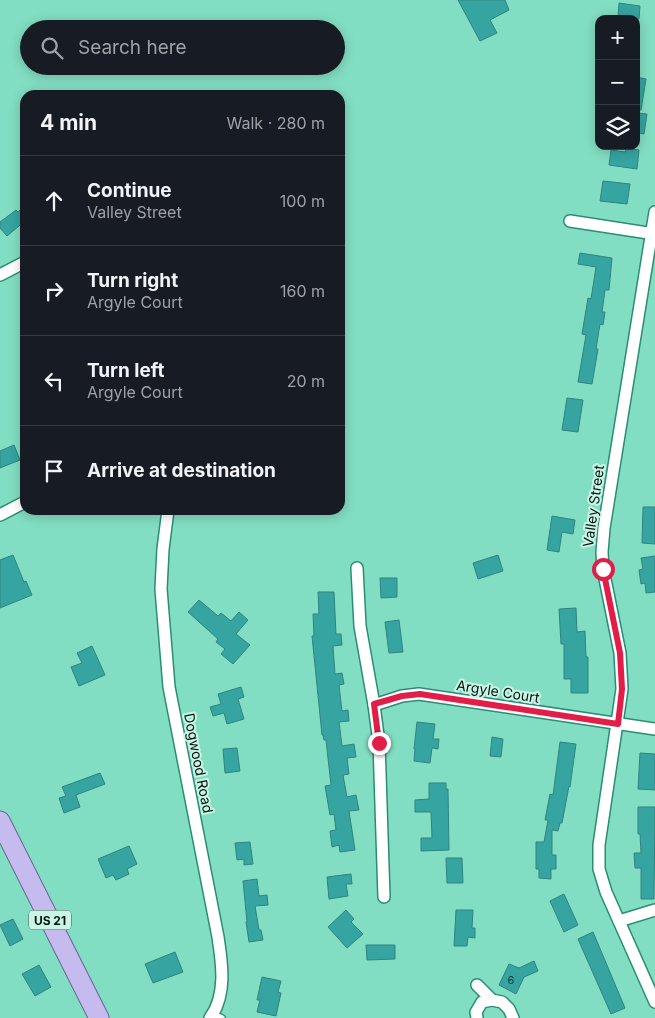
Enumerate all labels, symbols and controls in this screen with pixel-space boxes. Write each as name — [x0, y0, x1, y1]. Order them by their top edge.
map controls — [595, 15, 640, 150]
button: + — [595, 15, 640, 60]
search box — [20, 20, 345, 75]
icon: search — [38, 34, 66, 62]
text: Search here — [78, 36, 187, 59]
button: − — [595, 60, 640, 105]
button: layers — [595, 105, 640, 150]
text: 4 min — [40, 110, 97, 135]
text: Walk · 280 m — [227, 113, 325, 133]
text: Continue — [87, 179, 172, 202]
icon: ahead — [40, 187, 68, 215]
text: 100 m — [280, 191, 325, 211]
text: Valley Street — [87, 202, 182, 222]
text: Turn right — [87, 269, 178, 292]
icon: right — [40, 277, 68, 305]
text: 160 m — [280, 281, 325, 301]
text: Argyle Court — [87, 292, 183, 312]
text: Turn left — [87, 359, 165, 382]
icon: left — [40, 367, 68, 395]
text: 20 m — [287, 371, 325, 391]
text: Argyle Court — [87, 382, 183, 402]
icon: arrive — [40, 457, 68, 485]
text: Arrive at destination — [87, 459, 276, 482]
street label: Valley Street — [579, 463, 607, 548]
route start — [592, 558, 615, 581]
street label: Argyle Court — [455, 676, 541, 706]
street label: Dogwood Road — [181, 712, 217, 814]
route end — [368, 732, 391, 755]
road number: US 21 — [29, 910, 71, 930]
house number: 6 — [508, 973, 515, 987]

